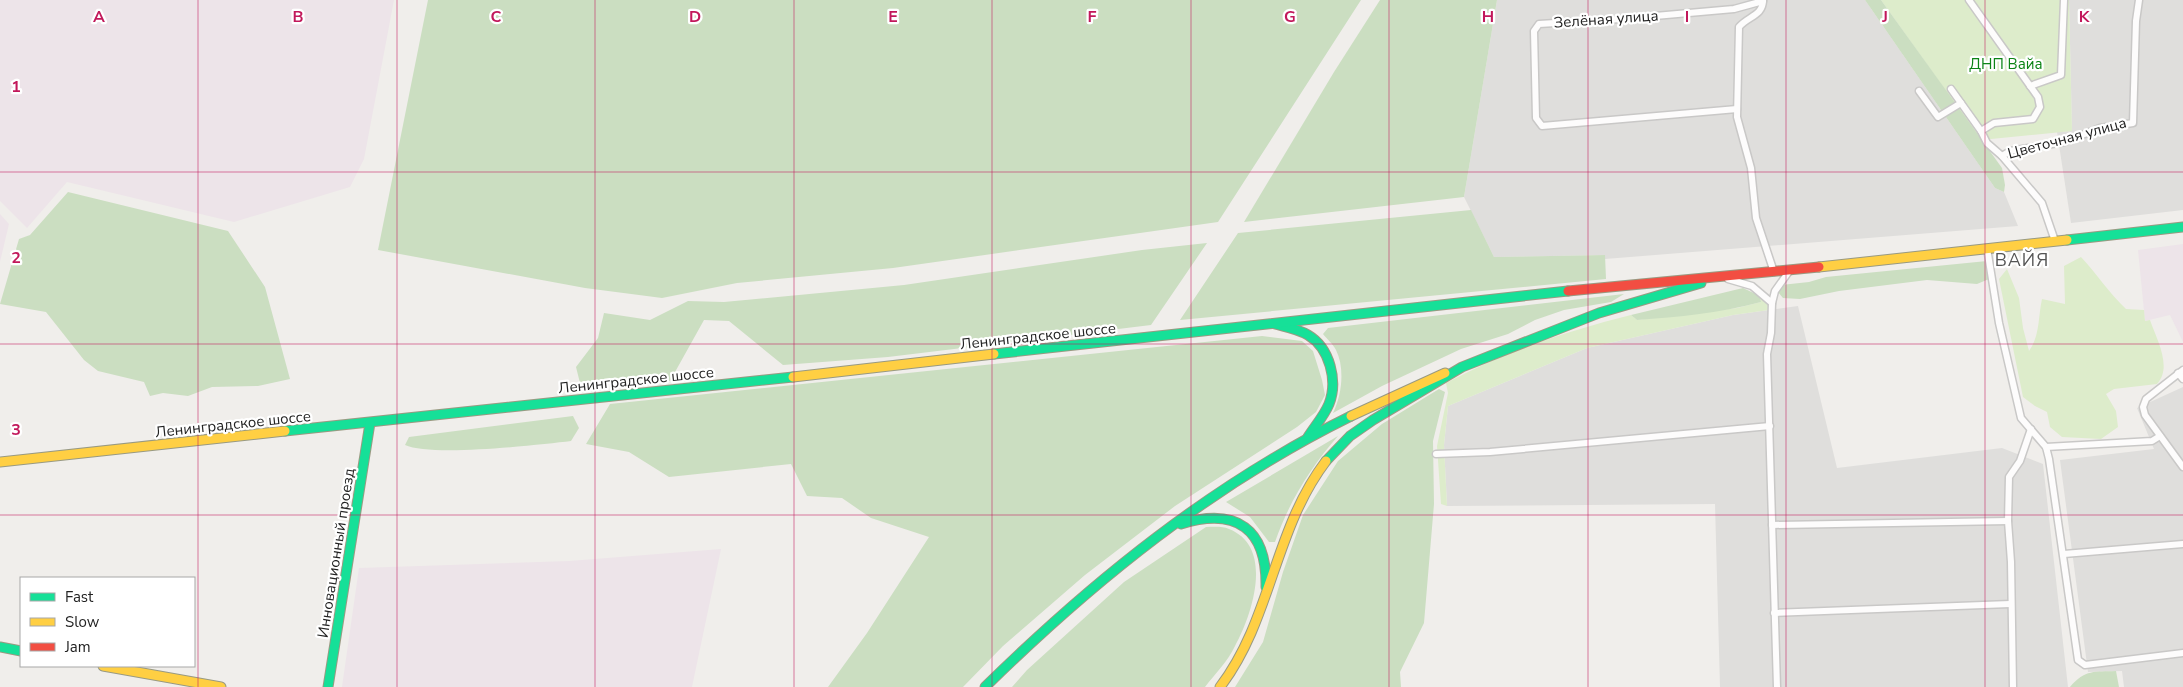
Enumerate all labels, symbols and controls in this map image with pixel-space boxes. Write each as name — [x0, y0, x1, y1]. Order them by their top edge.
street label: Зелёная улица — [1553, 5, 1659, 33]
text: A — [93, 6, 105, 28]
text: B — [292, 6, 304, 28]
text: C — [491, 6, 502, 28]
text: D — [689, 6, 701, 28]
text: E — [888, 6, 898, 28]
text: F — [1088, 6, 1097, 28]
text: G — [1284, 6, 1296, 28]
text: H — [1482, 6, 1494, 28]
text: I — [1685, 6, 1689, 28]
text: J — [1881, 6, 1888, 28]
text: K — [2079, 6, 2091, 28]
park label: ДНП Вайа — [1969, 54, 2043, 74]
text: 1 — [11, 76, 21, 98]
street label: Цветочная улица — [2005, 113, 2129, 163]
text: 2 — [11, 247, 21, 269]
district label: ВАЙЯ — [1995, 248, 2049, 272]
street label: Ленинградское шоссе — [959, 318, 1117, 354]
street label: Ленинградское шоссе — [557, 362, 715, 398]
street label: Ленинградское шоссе — [154, 406, 312, 442]
text: 3 — [11, 419, 21, 441]
street label: Инновационный проезд — [313, 467, 359, 639]
legend — [20, 577, 195, 667]
text: Fast — [65, 587, 94, 607]
text: Slow — [65, 612, 100, 632]
text: Jam — [64, 637, 91, 657]

